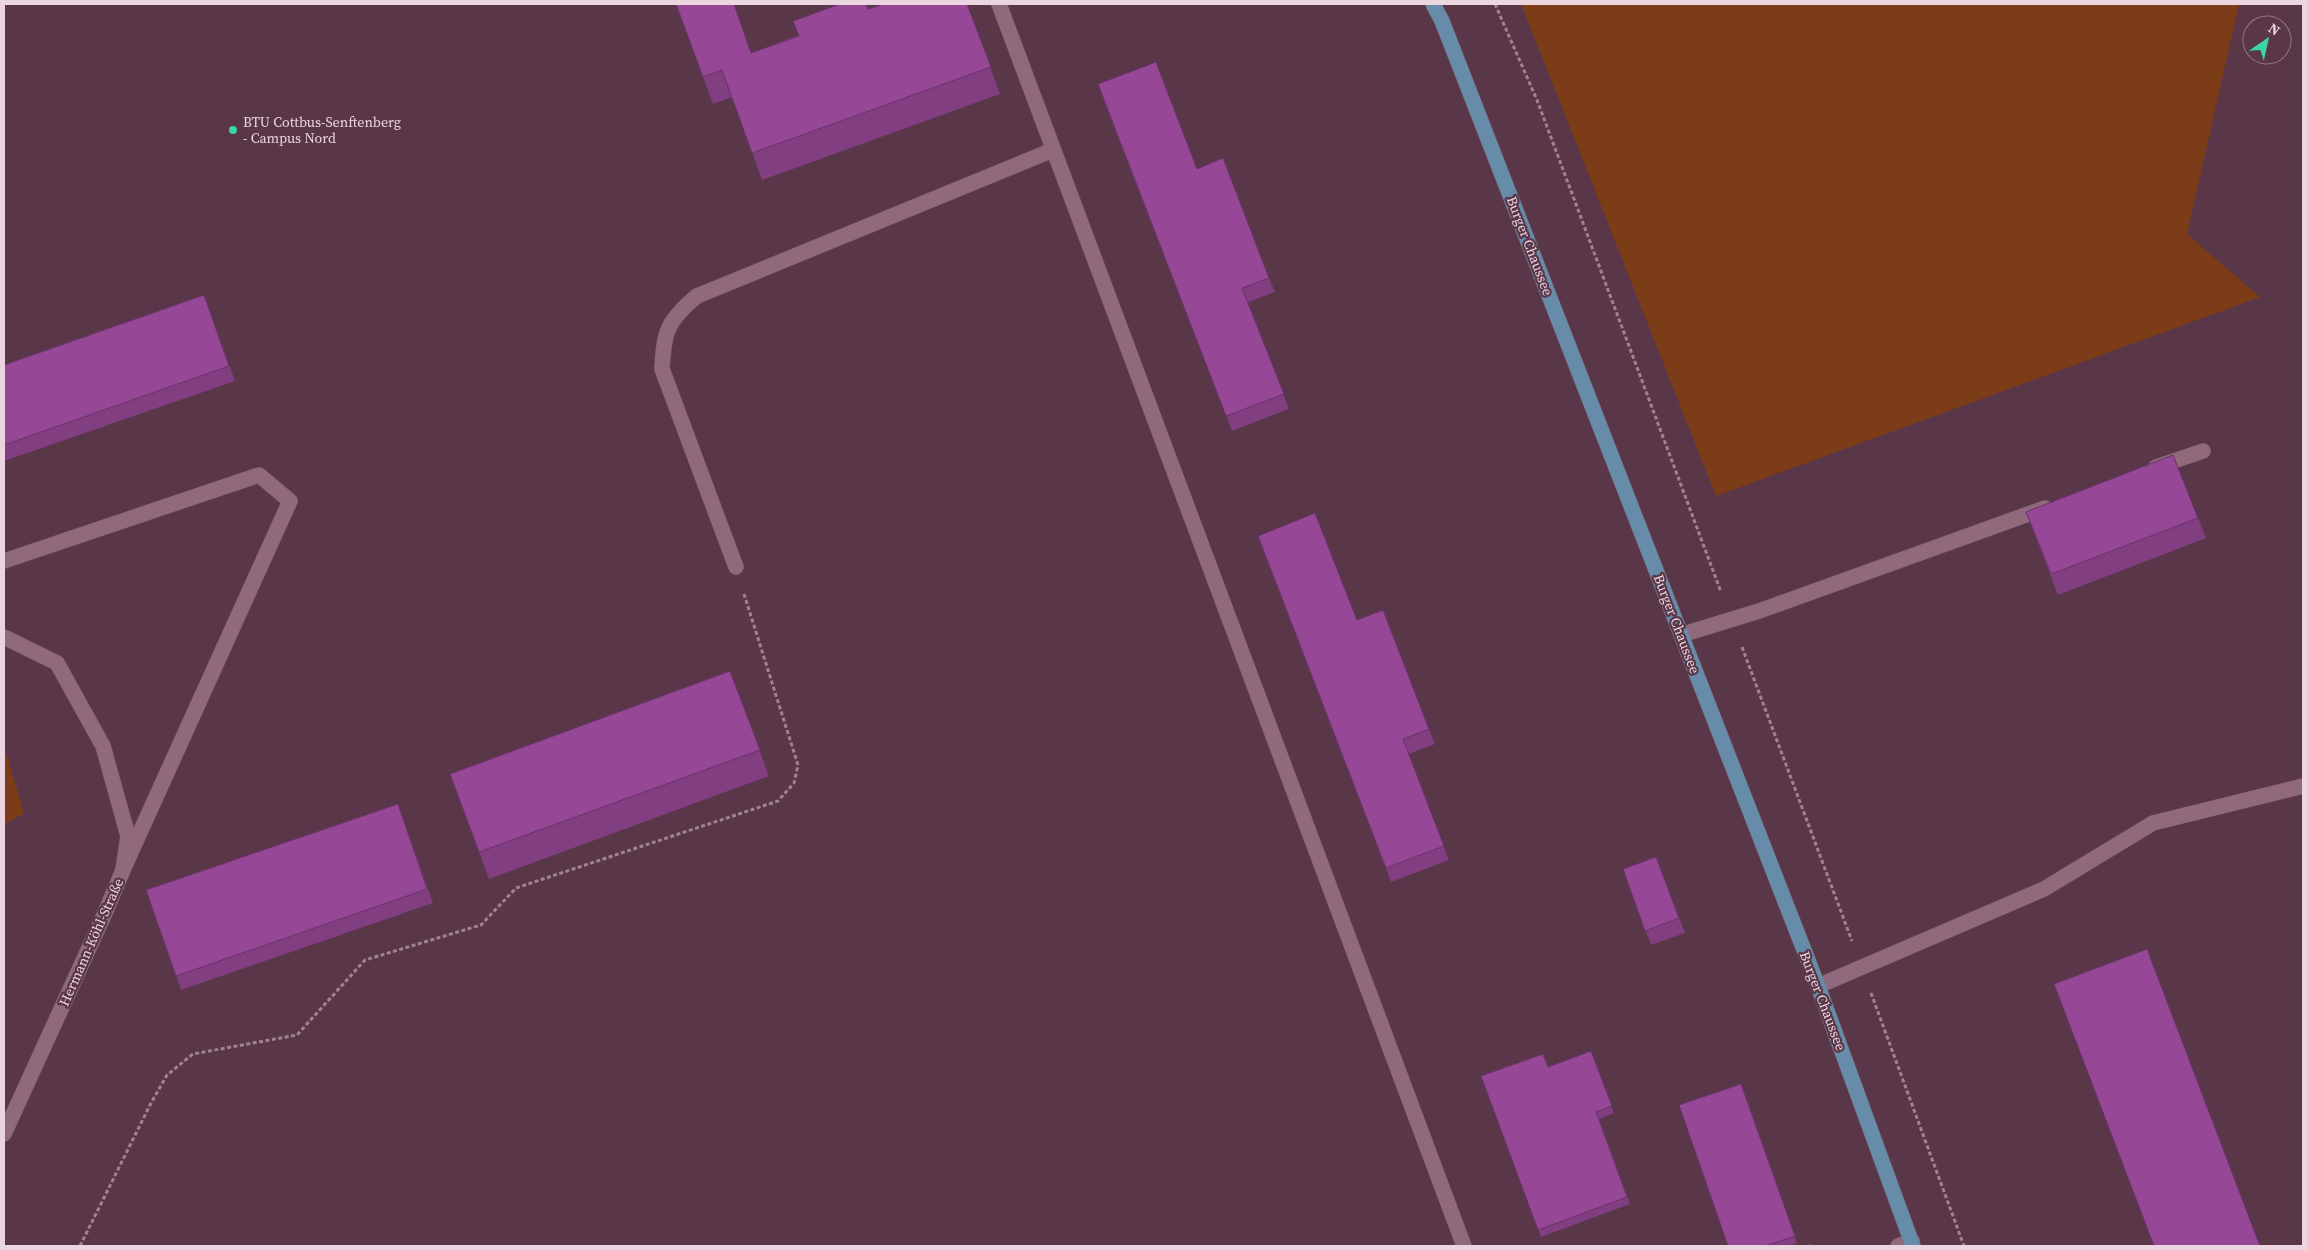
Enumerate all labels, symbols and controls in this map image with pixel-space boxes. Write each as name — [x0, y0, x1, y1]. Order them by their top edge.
north arrow — [2242, 15, 2292, 65]
text: N — [2264, 18, 2284, 40]
place label: BTU Cottbus-Senftenberg - Campus Nord — [243, 112, 401, 148]
marker: BTU Cottbus-Senftenberg - Campus Nord — [227, 124, 239, 136]
street label: Burger Chaussee — [1502, 193, 1558, 299]
street label: Burger Chaussee — [1649, 571, 1705, 677]
street label: Hermann-Köhl-Straße — [54, 875, 128, 1009]
street label: Burger Chaussee — [1795, 948, 1851, 1054]

